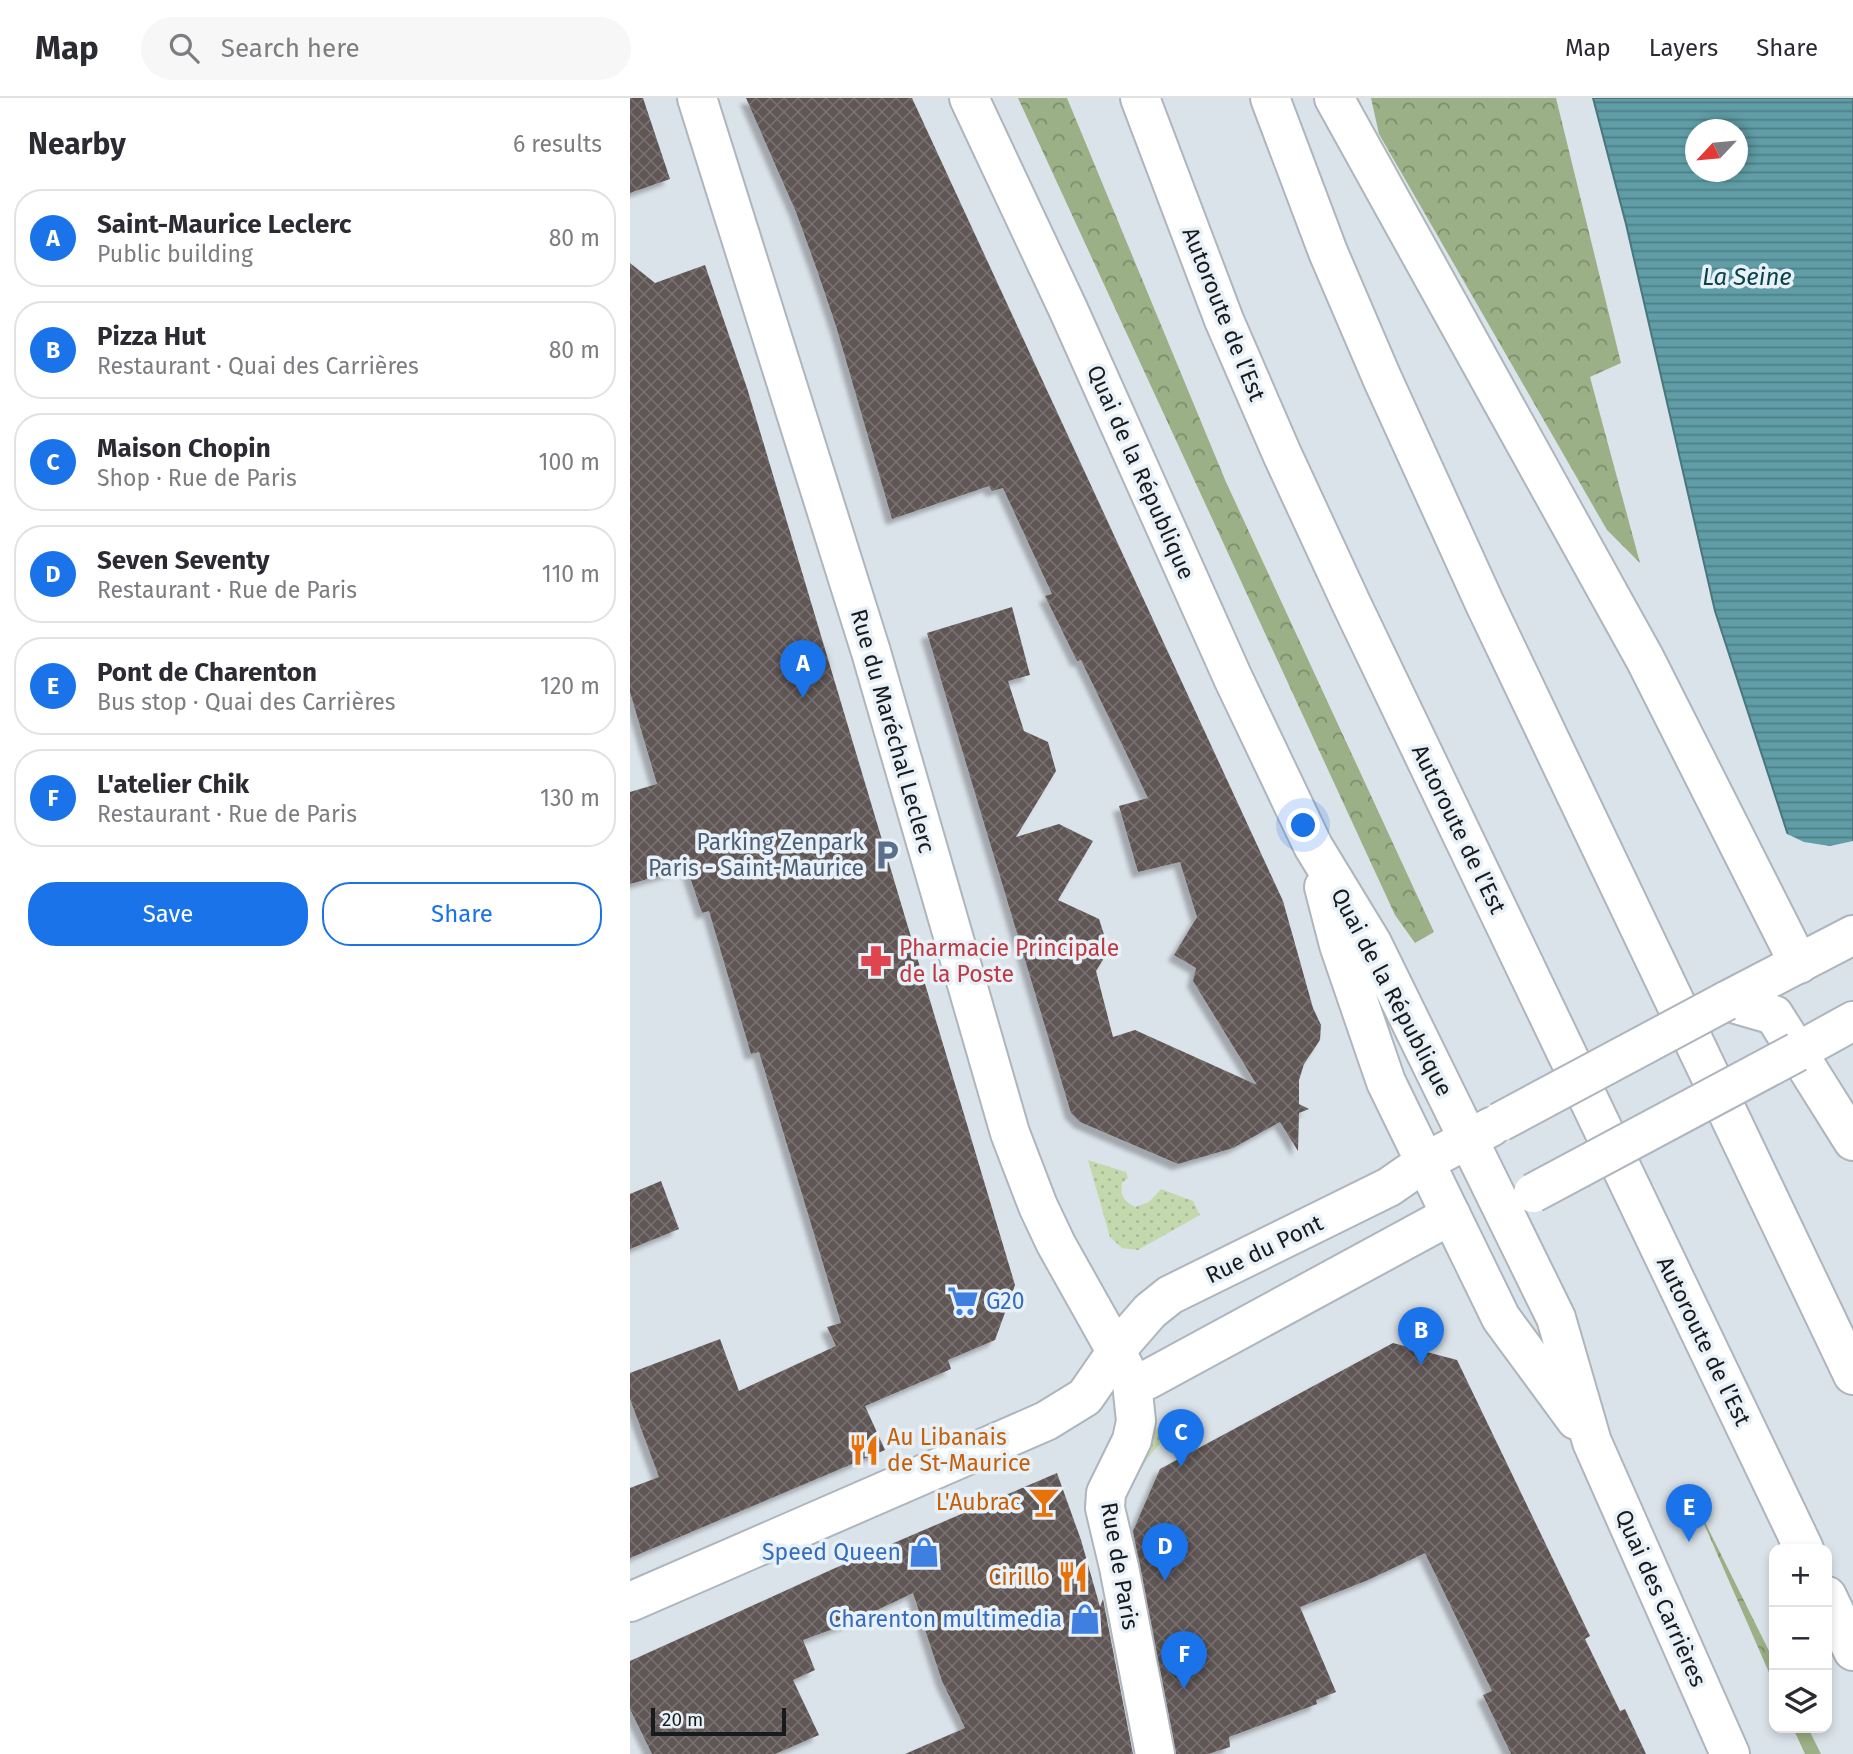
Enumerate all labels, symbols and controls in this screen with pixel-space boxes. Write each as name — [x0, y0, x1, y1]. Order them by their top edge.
search box — [141, 17, 631, 80]
text: Map — [35, 28, 99, 68]
icon: search — [165, 29, 203, 67]
text: Search here — [221, 33, 360, 64]
text: Map — [1565, 34, 1611, 62]
text: Layers — [1649, 34, 1718, 62]
text: Share — [1756, 34, 1818, 62]
north arrow — [1685, 119, 1748, 182]
text: Nearby — [28, 126, 126, 162]
text: 6 results — [513, 130, 602, 158]
text: Saint-Maurice Leclerc — [97, 209, 351, 240]
street label: Autoroute de l’Est — [1176, 223, 1272, 406]
text: A — [46, 224, 60, 252]
text: 80 m — [549, 224, 600, 252]
text: Public building — [97, 240, 253, 268]
water label: La Seine — [1702, 263, 1792, 291]
text: Pizza Hut — [97, 321, 206, 352]
text: B — [46, 336, 60, 364]
text: 80 m — [549, 336, 600, 364]
text: Restaurant · Quai des Carrières — [97, 352, 419, 380]
street label: Quai de la République — [1081, 360, 1201, 584]
text: Maison Chopin — [97, 433, 271, 464]
text: C — [46, 448, 60, 476]
text: 100 m — [539, 448, 600, 476]
text: Shop · Rue de Paris — [97, 464, 297, 492]
text: Seven Seventy — [97, 545, 270, 576]
text: D — [46, 560, 60, 588]
text: 110 m — [542, 560, 600, 588]
text: Restaurant · Rue de Paris — [97, 576, 357, 604]
street label: Rue du Maréchal Leclerc — [845, 606, 941, 856]
pin: A — [780, 640, 826, 698]
text: Pont de Charenton — [97, 657, 317, 688]
text: E — [47, 672, 59, 700]
text: 120 m — [540, 672, 600, 700]
text: Bus stop · Quai des Carrières — [97, 688, 396, 716]
street label: Autoroute de l’Est — [1406, 740, 1512, 919]
text: L'atelier Chik — [97, 769, 249, 800]
text: F — [47, 784, 59, 812]
text: 130 m — [540, 784, 600, 812]
text: Restaurant · Rue de Paris — [97, 800, 357, 828]
your location — [1286, 808, 1320, 842]
place label: Parking Zenpark Paris - Saint-Maurice — [648, 828, 864, 882]
parking icon: Parking Zenpark Paris - Saint-Maurice — [870, 838, 904, 872]
button: Save — [28, 882, 308, 946]
button: Share — [322, 882, 602, 946]
street label: Quai de la République — [1325, 883, 1459, 1101]
place label: Pharmacie Principale de la Poste — [899, 934, 1119, 988]
pharmacy icon: Pharmacie Principale de la Poste — [859, 944, 893, 978]
street label: Rue du Pont — [1201, 1208, 1328, 1289]
street label: Autoroute de l’Est — [1651, 1252, 1757, 1431]
supermarket icon: G20 — [946, 1284, 980, 1318]
place label: G20 — [986, 1287, 1025, 1315]
pin: B — [1398, 1307, 1444, 1365]
pin: C — [1158, 1409, 1204, 1467]
place label: Au Libanais de St-Maurice — [887, 1423, 1031, 1477]
restaurant icon: Au Libanais de St-Maurice — [847, 1433, 881, 1467]
pin: E — [1666, 1484, 1712, 1542]
bar icon: L'Aubrac — [1027, 1485, 1061, 1519]
place label: L'Aubrac — [936, 1488, 1021, 1516]
street label: Rue de Paris — [1095, 1500, 1145, 1632]
street label: Quai des Carrières — [1609, 1505, 1713, 1691]
pin: D — [1142, 1523, 1188, 1581]
shop icon: Speed Queen — [907, 1535, 941, 1569]
place label: Speed Queen — [762, 1538, 901, 1566]
map controls — [1769, 1544, 1832, 1733]
button: + — [1769, 1544, 1832, 1607]
restaurant icon: Cirillo — [1056, 1560, 1090, 1594]
place label: Cirillo — [988, 1563, 1050, 1591]
shop icon: Charenton multimedia — [1068, 1602, 1102, 1636]
place label: Charenton multimedia — [829, 1605, 1062, 1633]
button: − — [1769, 1607, 1832, 1670]
pin: F — [1161, 1631, 1207, 1689]
button: layers — [1769, 1670, 1832, 1733]
scale bar — [651, 1705, 786, 1737]
text: 20 m — [662, 1708, 703, 1731]

